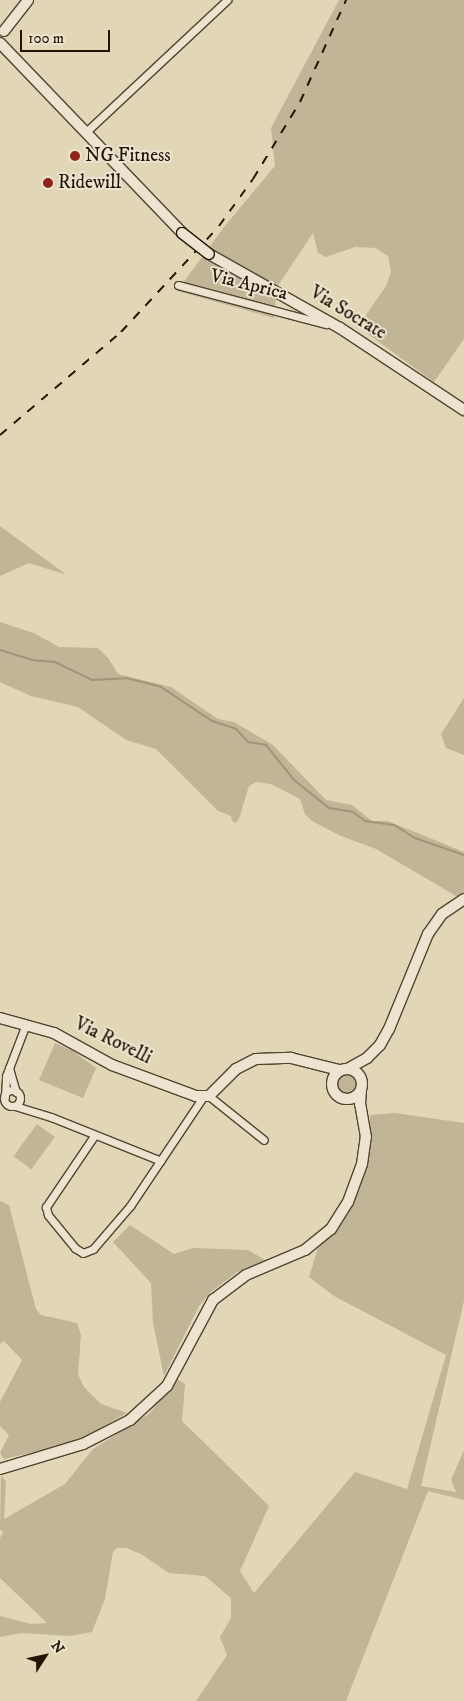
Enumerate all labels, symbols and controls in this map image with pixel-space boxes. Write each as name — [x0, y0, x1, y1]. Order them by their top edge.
scale bar — [22, 20, 112, 52]
text: 100 m — [28, 29, 64, 48]
place label: NG Fitness — [85, 145, 171, 167]
marker: NG Fitness — [69, 150, 81, 162]
place label: Ridewill — [58, 172, 121, 194]
marker: Ridewill — [42, 177, 54, 189]
street label: Via Aprica — [208, 264, 290, 306]
street label: Via Socrate — [306, 281, 390, 345]
street label: Via Rovelli — [71, 1013, 155, 1069]
north arrow — [20, 1631, 70, 1681]
text: N — [47, 1638, 68, 1657]

